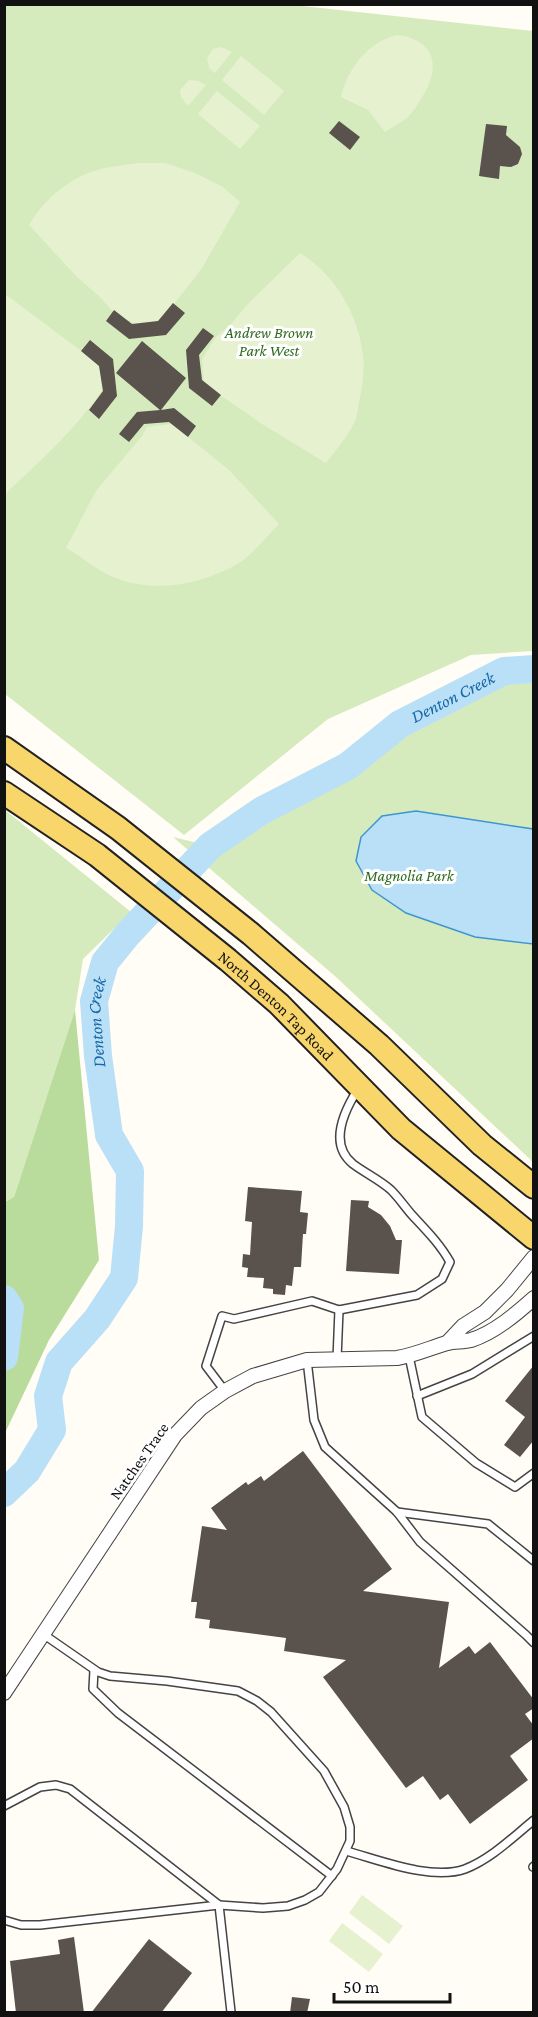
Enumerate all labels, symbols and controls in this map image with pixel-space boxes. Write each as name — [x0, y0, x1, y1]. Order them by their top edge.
park label: Andrew Brown Park West — [224, 324, 313, 359]
water label: Denton Creek — [407, 667, 499, 727]
park label: Magnolia Park — [363, 867, 455, 885]
street label: North Denton Tap Road — [215, 948, 338, 1064]
water label: Denton Creek — [84, 973, 111, 1069]
street label: Natches Trace — [106, 1419, 172, 1503]
scale bar — [334, 1966, 450, 2004]
text: 50 m — [343, 1977, 380, 1997]

